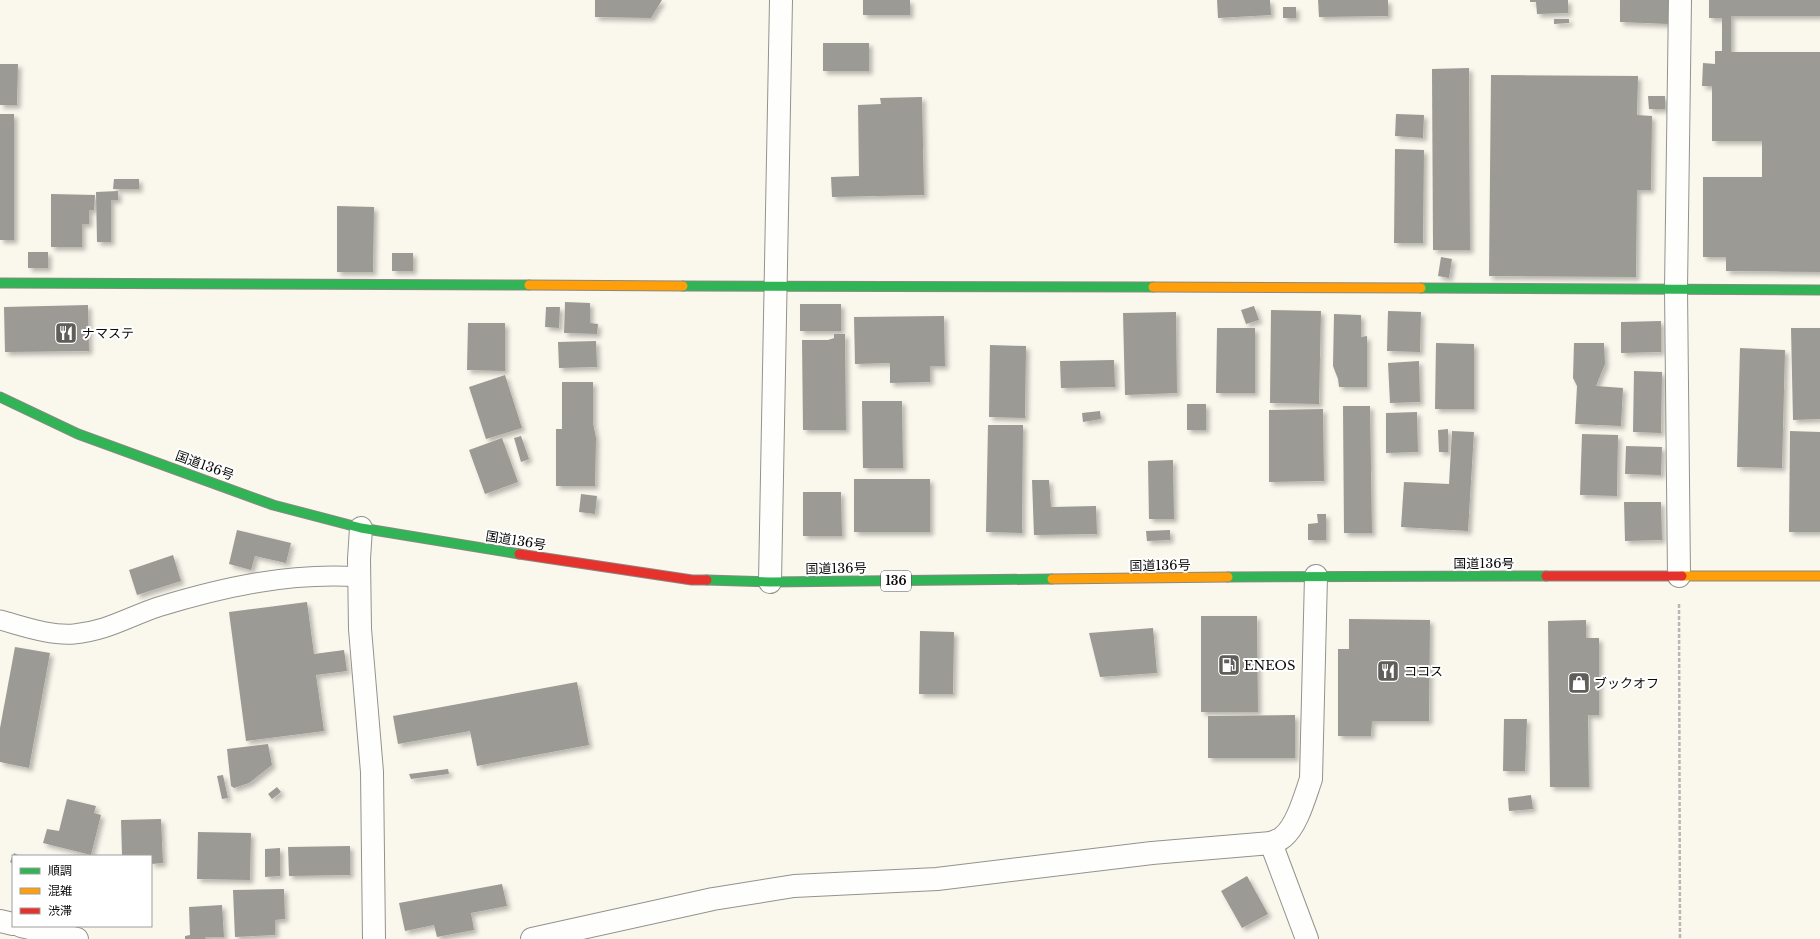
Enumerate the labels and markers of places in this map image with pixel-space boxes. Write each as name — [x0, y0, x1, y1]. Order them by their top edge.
restaurant icon: ナマステ — [53, 320, 79, 346]
place label: ナマステ — [82, 325, 134, 342]
fuel station icon: ENEOS — [1216, 652, 1242, 678]
place label: ENEOS — [1244, 657, 1295, 674]
restaurant icon: ココス — [1375, 658, 1401, 684]
place label: ココス — [1404, 663, 1443, 680]
shop icon: ブックオフ — [1566, 670, 1592, 696]
place label: ブックオフ — [1594, 675, 1659, 692]

